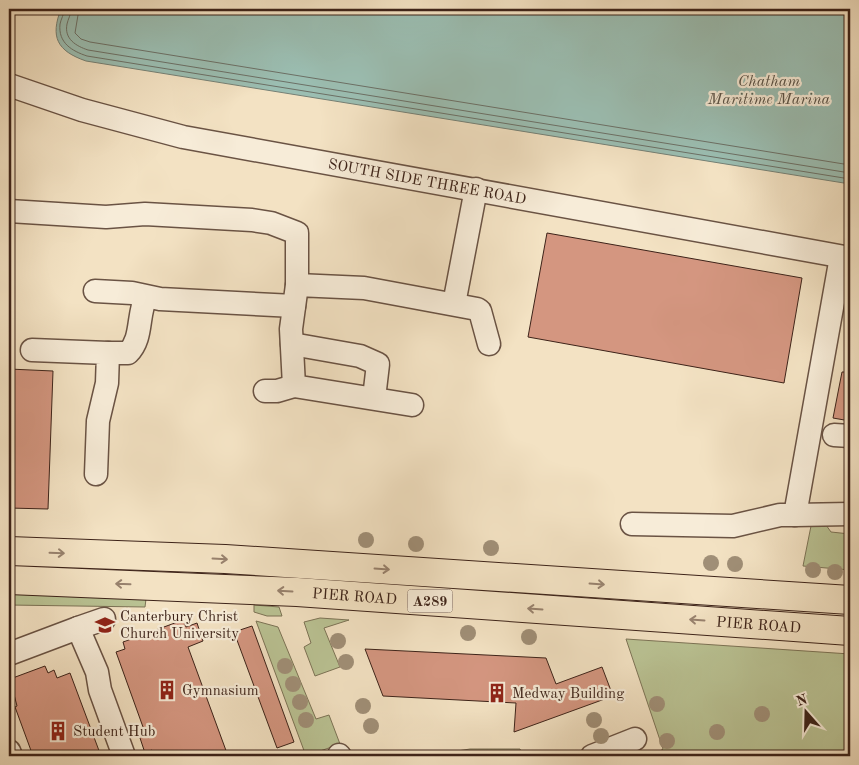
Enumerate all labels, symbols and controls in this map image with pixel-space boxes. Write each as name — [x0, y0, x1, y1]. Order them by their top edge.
water label: Chatham Maritime Marina — [707, 74, 831, 108]
street label: SOUTH SIDE THREE ROAD — [327, 157, 527, 208]
one-way arrow — [49, 548, 65, 557]
one-way arrow — [212, 554, 228, 563]
one-way arrow — [374, 564, 390, 574]
one-way arrow — [115, 579, 132, 589]
one-way arrow — [588, 579, 604, 588]
one-way arrow — [278, 587, 294, 596]
street label: PIER ROAD — [312, 587, 397, 608]
road number: A289 — [408, 590, 452, 612]
one-way arrow — [527, 604, 543, 613]
place label: Canterbury Christ Church University — [120, 610, 239, 642]
school or university icon: Canterbury Christ Church University — [94, 614, 116, 636]
one-way arrow — [689, 615, 705, 625]
street label: PIER ROAD — [716, 616, 801, 637]
building icon: Gymnasium — [156, 679, 178, 701]
building icon: Medway Building — [486, 682, 508, 704]
place label: Gymnasium — [182, 684, 259, 699]
place label: Medway Building — [512, 687, 624, 702]
north arrow — [782, 688, 832, 738]
text: N — [794, 692, 810, 709]
building icon: Student Hub — [47, 720, 69, 742]
place label: Student Hub — [73, 725, 155, 740]

